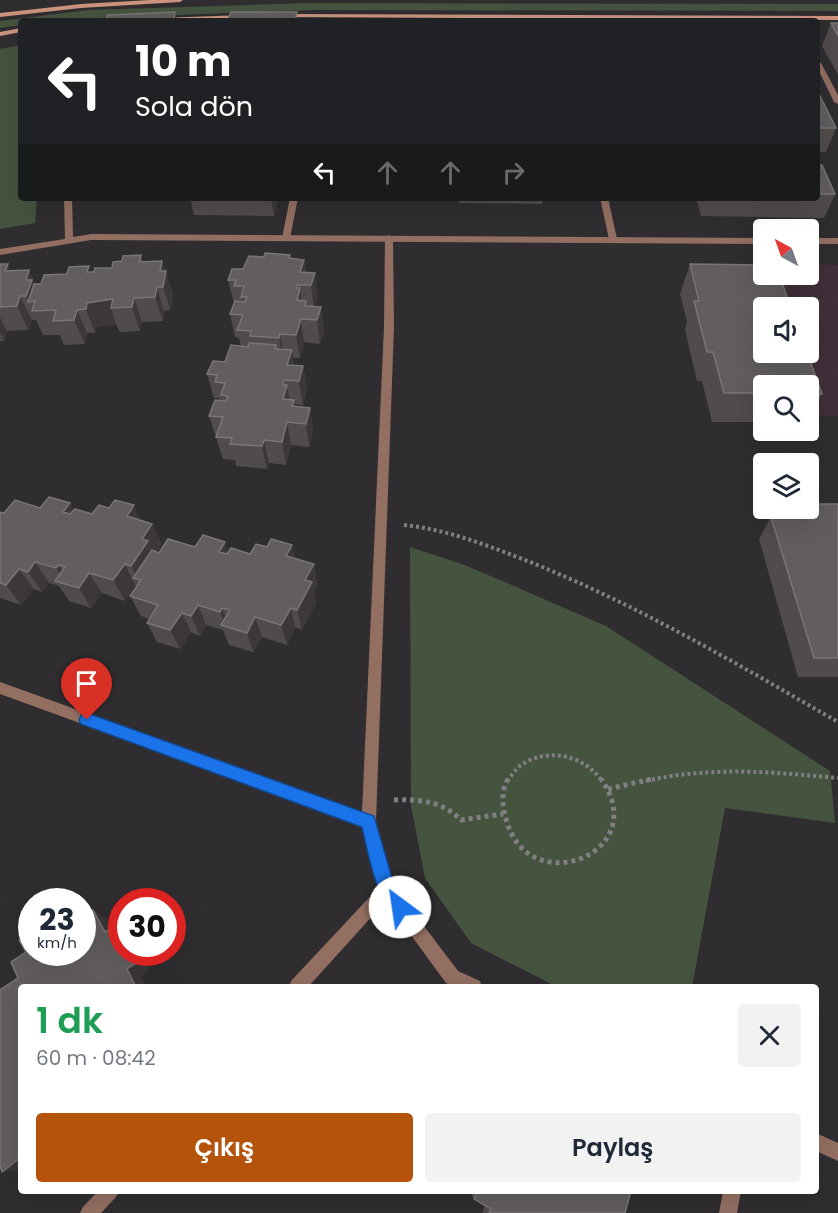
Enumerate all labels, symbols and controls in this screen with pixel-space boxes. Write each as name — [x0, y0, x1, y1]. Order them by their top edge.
text: 10 m — [135, 32, 232, 91]
icon: left — [36, 42, 114, 120]
text: Sola dön — [135, 88, 253, 125]
icon: left — [308, 156, 341, 189]
icon: ahead — [371, 156, 404, 189]
icon: ahead — [434, 156, 467, 189]
icon: right — [497, 156, 530, 189]
north arrow — [753, 219, 819, 285]
map controls — [753, 219, 819, 519]
button: sound — [753, 297, 819, 363]
button: search — [753, 375, 819, 441]
button: layers — [753, 453, 819, 519]
pin — [61, 658, 112, 720]
icon: arrive — [70, 667, 103, 700]
position arrow — [368, 875, 432, 939]
speed limit sign: 30 — [108, 888, 186, 966]
text: 23 — [39, 898, 75, 941]
text: km/h — [37, 932, 77, 953]
text: 1 dk — [36, 995, 103, 1046]
button: close — [738, 1004, 801, 1067]
text: 60 m · 08:42 — [36, 1044, 156, 1072]
button: Çıkış — [36, 1113, 413, 1182]
button: Paylaş — [425, 1113, 801, 1182]

